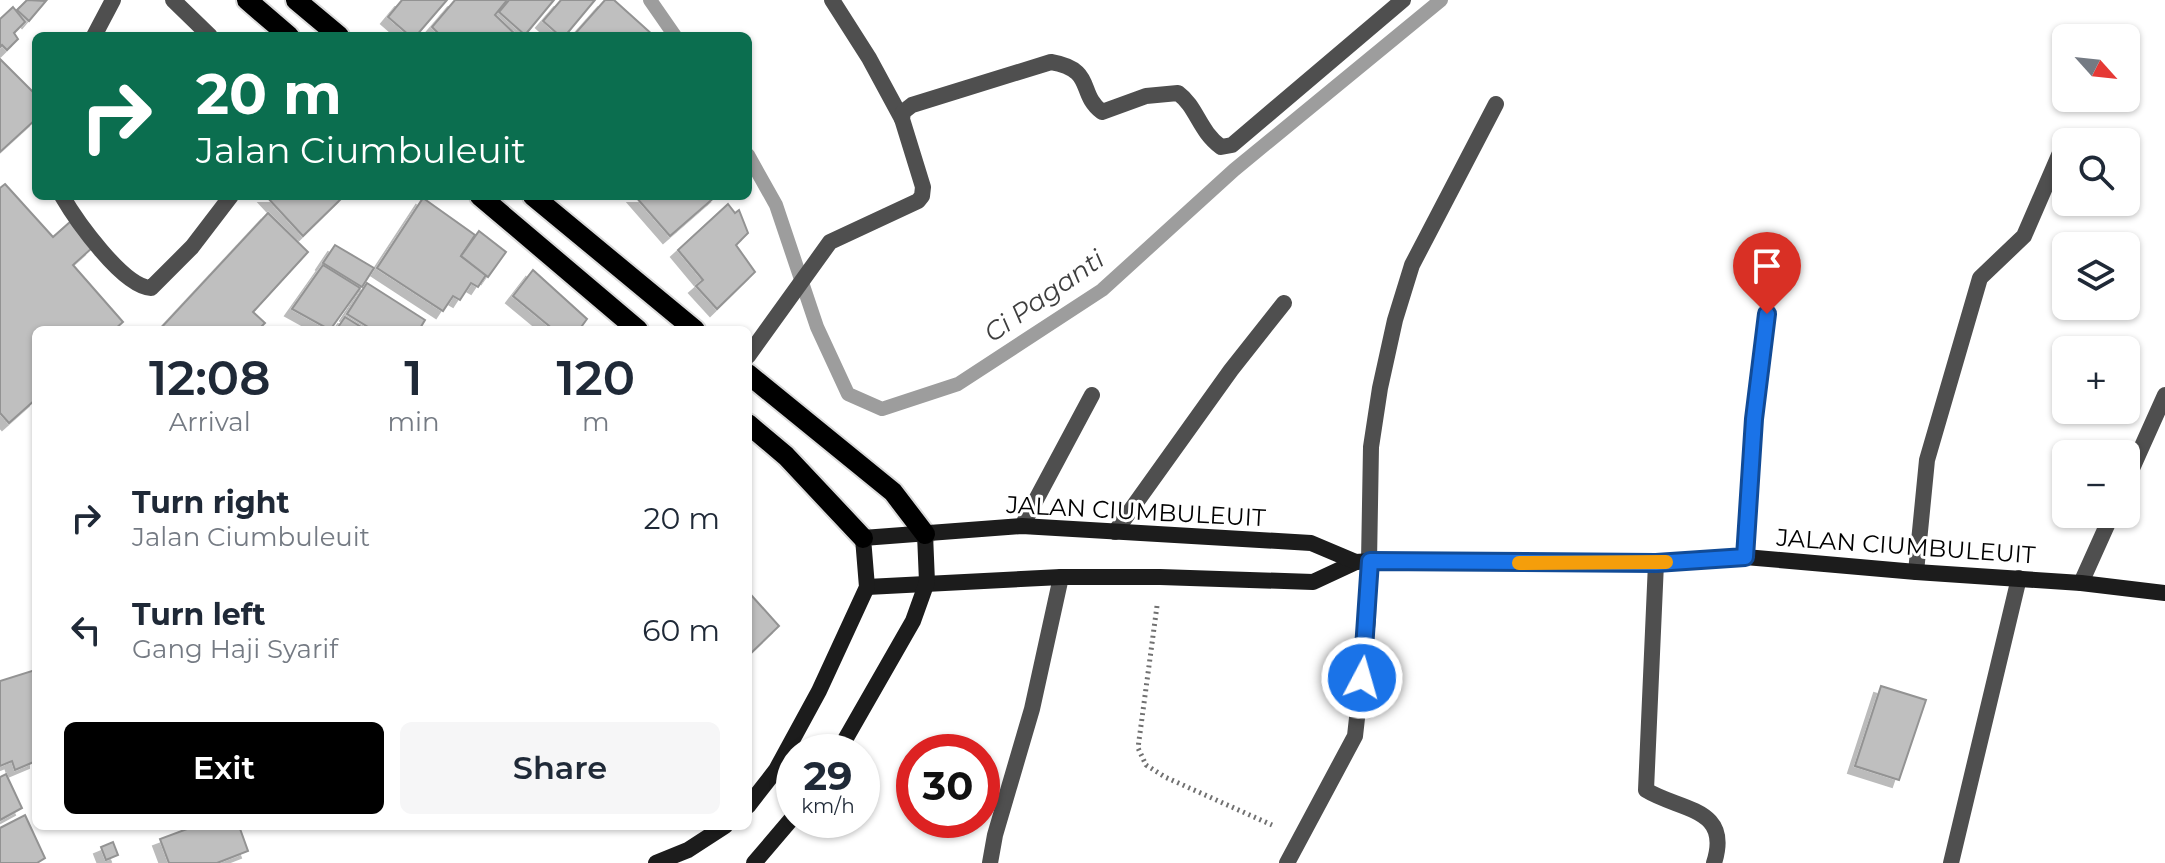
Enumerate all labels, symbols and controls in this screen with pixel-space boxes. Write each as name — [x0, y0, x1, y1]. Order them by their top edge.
north arrow — [2052, 24, 2140, 112]
map controls — [2052, 24, 2140, 528]
text: 20 m — [196, 60, 342, 128]
icon: right — [64, 64, 168, 168]
text: Jalan Ciumbuleuit — [196, 128, 526, 172]
button: search — [2052, 128, 2140, 216]
pin — [1733, 232, 1801, 314]
button: layers — [2052, 232, 2140, 320]
water label: Ci Paganti — [978, 242, 1111, 349]
icon: arrive — [1745, 244, 1789, 288]
button: + — [2052, 336, 2140, 424]
text: 12:08 — [149, 349, 270, 407]
text: 1 — [404, 349, 423, 407]
text: 120 — [557, 349, 635, 407]
text: Arrival — [169, 406, 251, 438]
text: min — [387, 406, 440, 438]
text: m — [582, 406, 610, 438]
button: − — [2052, 440, 2140, 528]
text: Turn right — [132, 484, 289, 521]
street label: JALAN CIUMBULEUIT — [1005, 490, 1267, 532]
icon: right — [64, 496, 108, 540]
text: 20 m — [643, 500, 720, 537]
text: Jalan Ciumbuleuit — [132, 521, 370, 553]
street label: JALAN CIUMBULEUIT — [1775, 522, 2037, 570]
text: Turn left — [132, 596, 265, 633]
icon: left — [64, 608, 108, 652]
text: 60 m — [642, 612, 720, 649]
text: Gang Haji Syarif — [132, 633, 338, 665]
position arrow — [1320, 636, 1404, 720]
button: Exit — [64, 722, 384, 814]
button: Share — [400, 722, 720, 814]
speed limit sign: 30 — [896, 734, 1000, 838]
text: 29 — [803, 751, 853, 800]
text: km/h — [801, 794, 855, 818]

